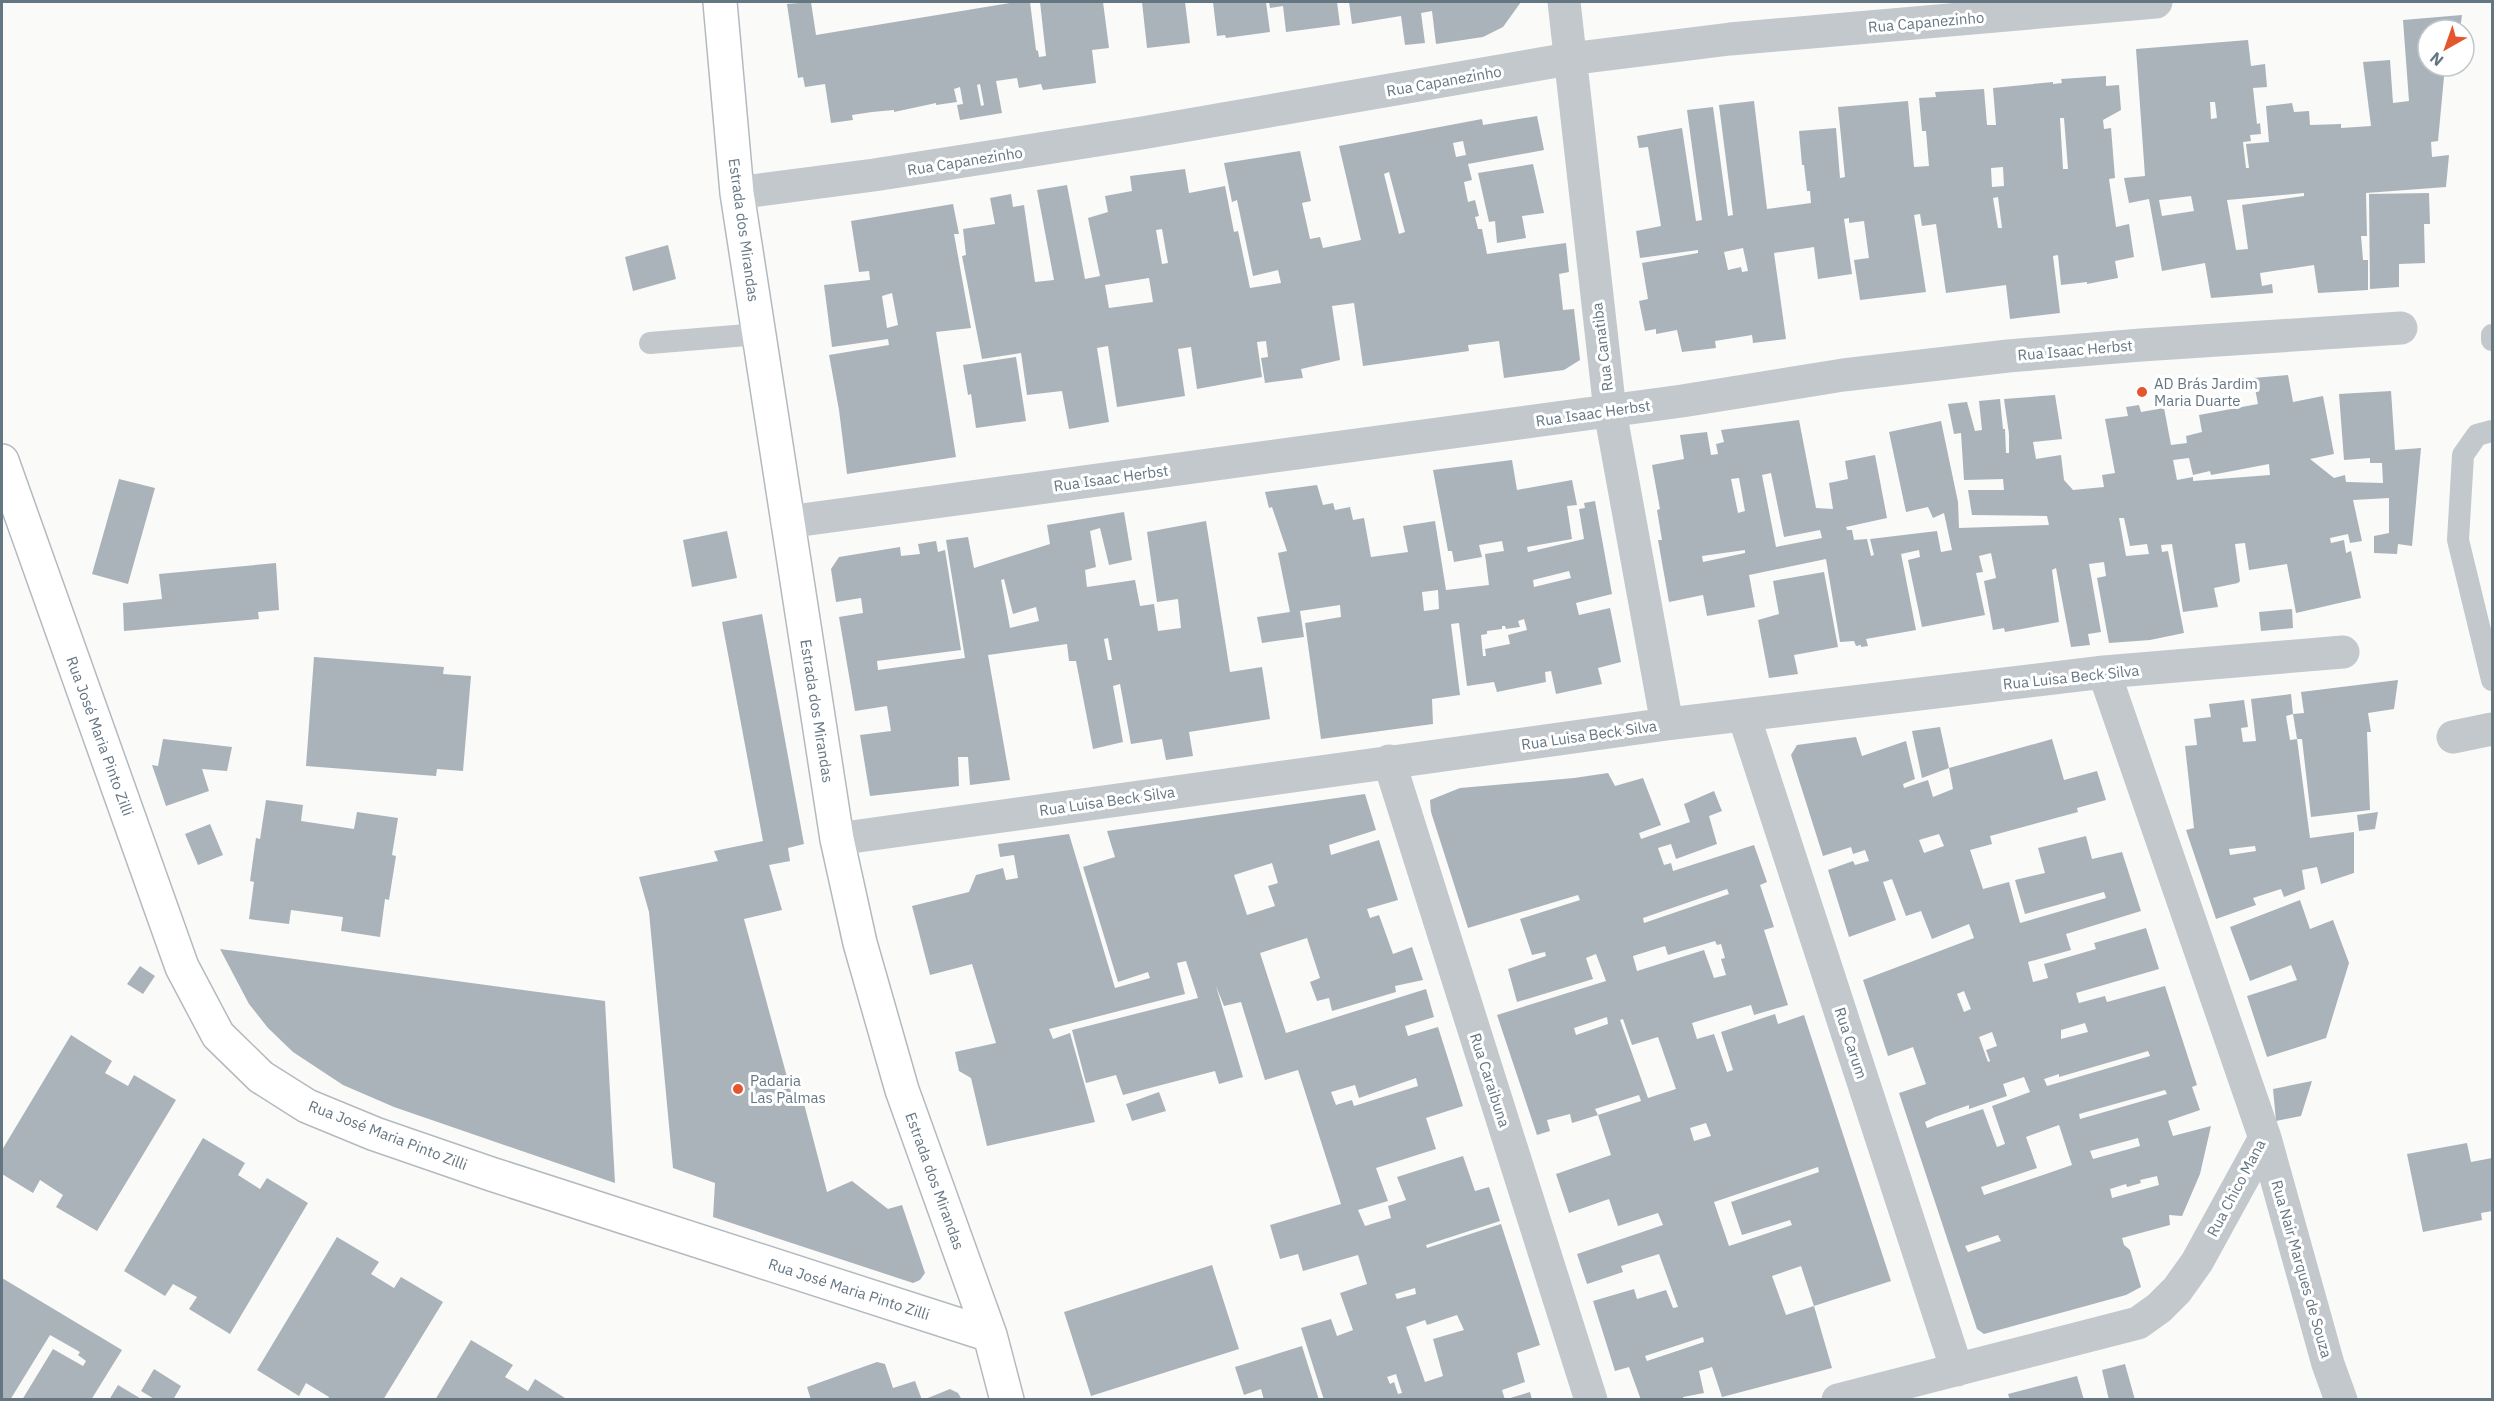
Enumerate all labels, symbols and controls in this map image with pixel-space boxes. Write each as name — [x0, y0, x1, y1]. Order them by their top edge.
street label: Rua Capanezinho — [1867, 7, 1985, 37]
north arrow — [2416, 18, 2476, 78]
text: N — [2425, 48, 2447, 71]
street label: Rua Capanezinho — [1385, 62, 1503, 100]
street label: Rua Capanezinho — [906, 143, 1024, 179]
street label: Estrada dos Mirandas — [725, 157, 763, 303]
street label: Rua Canatiba — [1587, 302, 1617, 392]
street label: Rua Isaac Herbst — [2017, 335, 2133, 365]
place label: AD Brás Jardim Maria Duarte — [2154, 374, 2258, 410]
marker: AD Brás Jardim Maria Duarte — [2135, 385, 2149, 399]
street label: Rua Isaac Herbst — [1534, 396, 1652, 430]
street label: Rua Isaac Herbst — [1052, 461, 1170, 495]
street label: Estrada dos Mirandas — [796, 638, 838, 784]
street label: Rua José Maria Pinto Zilli — [62, 654, 138, 818]
street label: Rua Luisa Beck Silva — [2002, 660, 2140, 694]
street label: Rua Luisa Beck Silva — [1520, 716, 1658, 754]
street label: Rua Luisa Beck Silva — [1038, 782, 1176, 820]
street label: Rua Carum — [1831, 1005, 1871, 1081]
street label: Rua Caraibuna — [1466, 1030, 1514, 1130]
place label: Padaria Las Palmas — [750, 1071, 826, 1107]
marker: Padaria Las Palmas — [731, 1082, 745, 1096]
street label: Rua José Maria Pinto Zilli — [306, 1096, 470, 1174]
street label: Estrada dos Mirandas — [901, 1110, 969, 1252]
street label: Rua Chico Mana — [2202, 1136, 2270, 1240]
street label: Rua Nair Marques de Souza — [2267, 1178, 2337, 1360]
street label: Rua José Maria Pinto Zilli — [766, 1254, 932, 1324]

